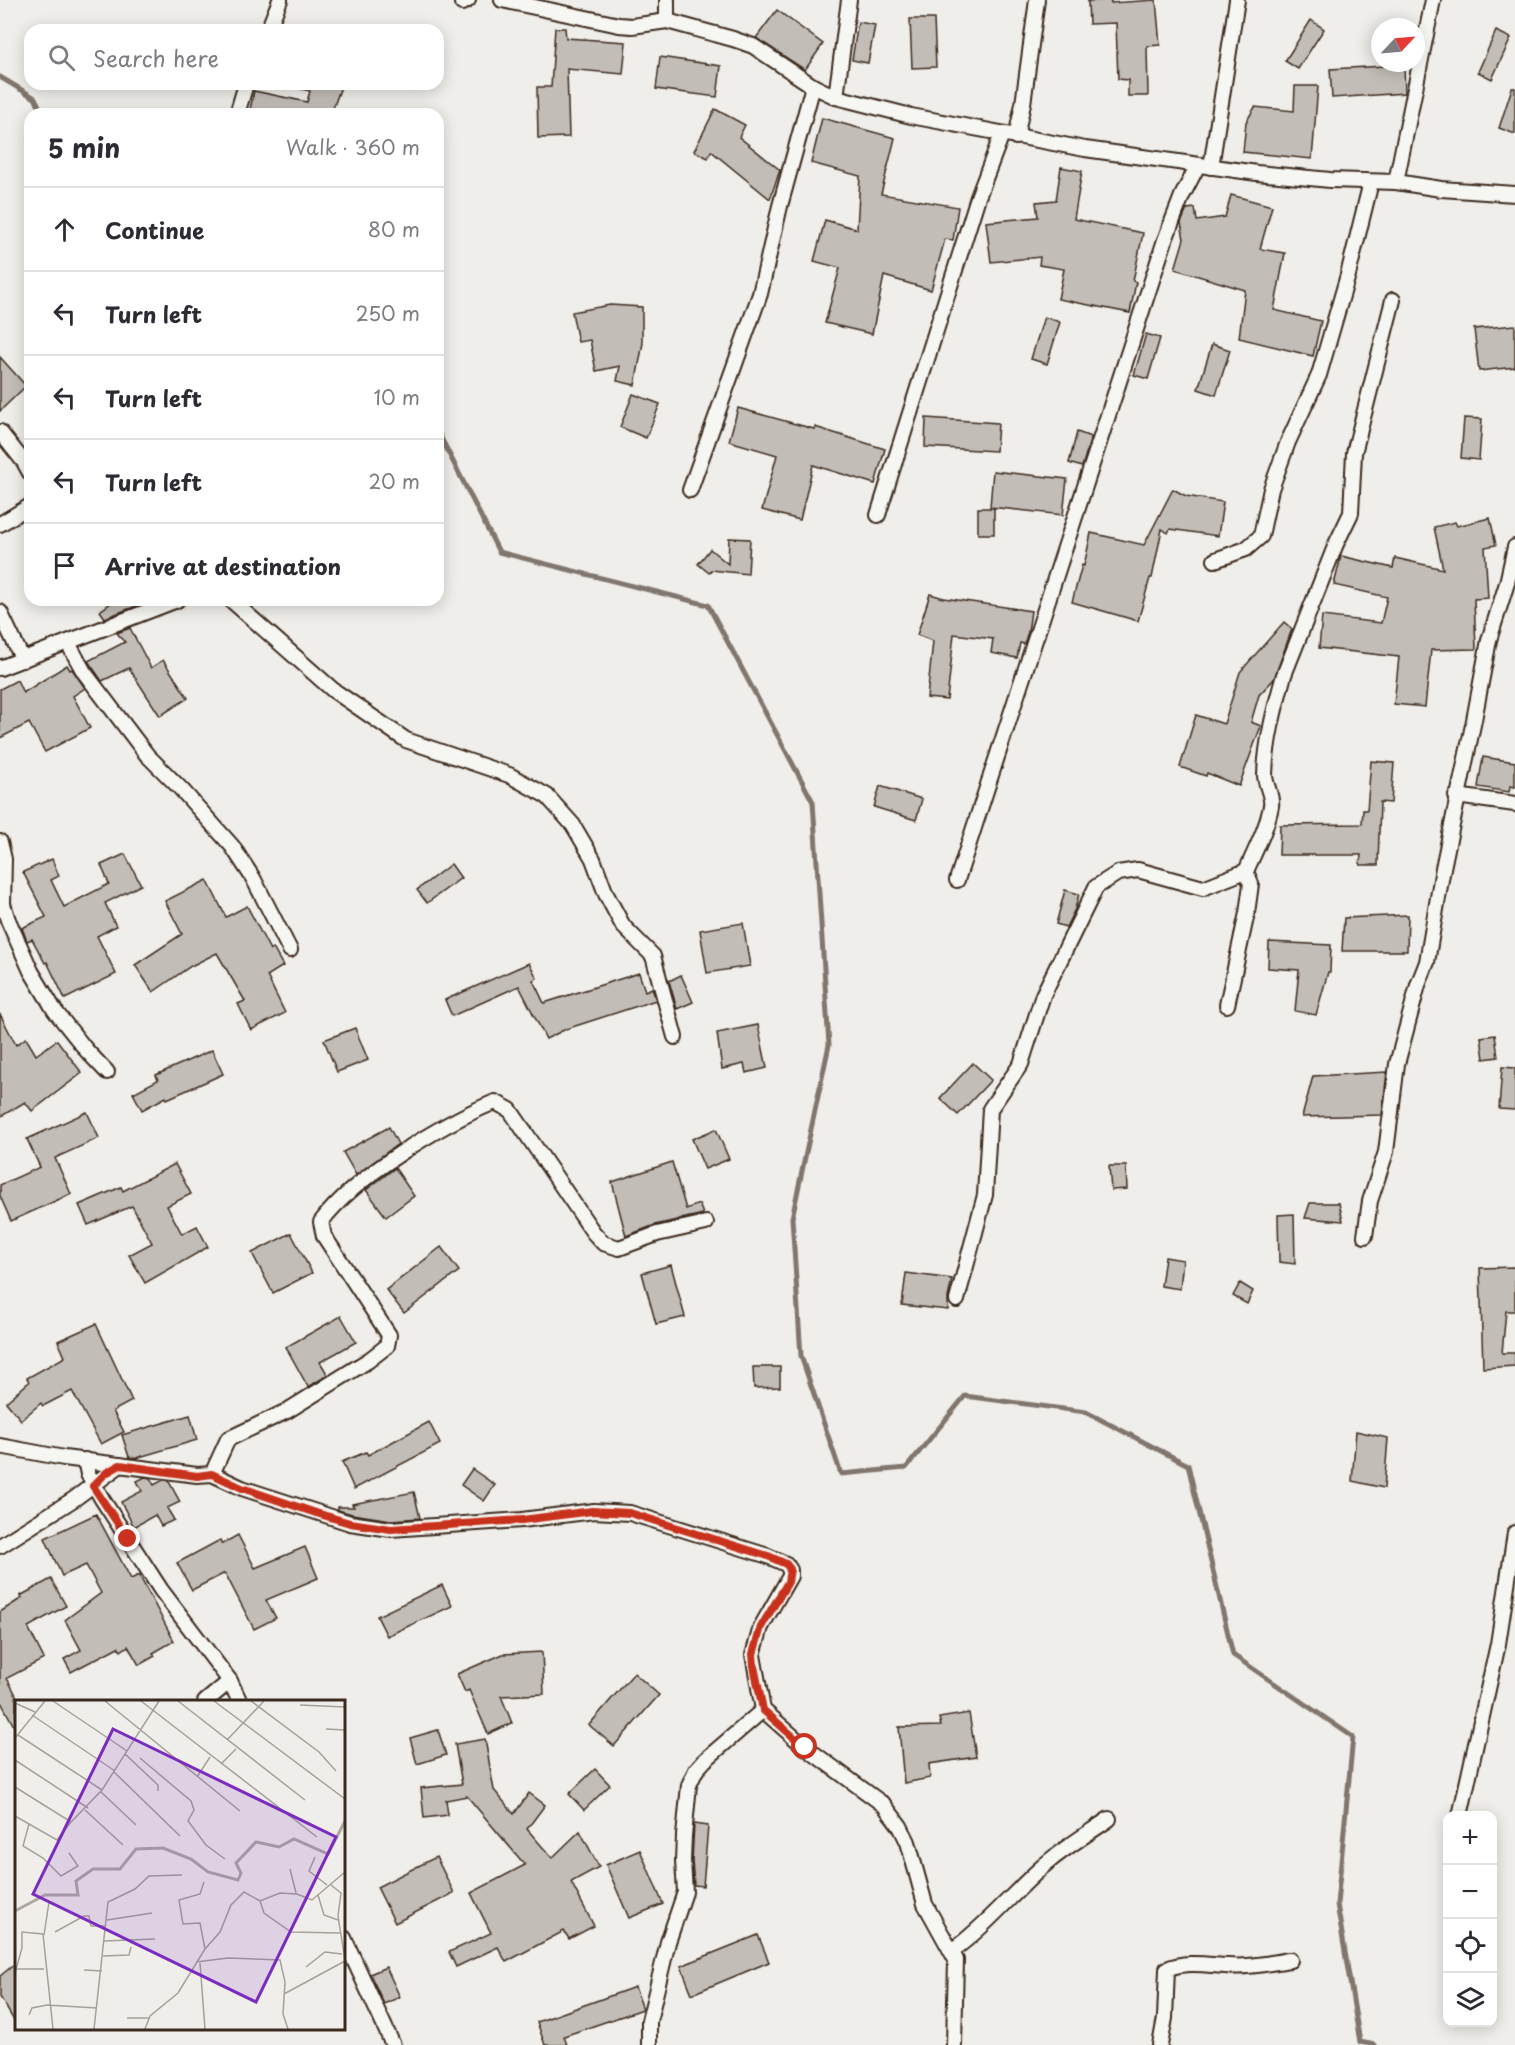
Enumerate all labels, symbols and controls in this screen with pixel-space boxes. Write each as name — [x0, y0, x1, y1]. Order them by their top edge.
north arrow — [1371, 18, 1425, 72]
search box — [24, 24, 444, 90]
icon: search — [45, 41, 78, 74]
text: Search here — [93, 41, 219, 74]
text: 5 min — [48, 128, 120, 167]
text: Walk · 360 m — [286, 132, 420, 162]
icon: ahead — [48, 213, 81, 246]
text: Continue — [105, 213, 204, 246]
text: 80 m — [368, 214, 420, 244]
icon: left — [48, 297, 81, 330]
text: Turn left — [105, 297, 202, 330]
text: 250 m — [356, 298, 420, 328]
icon: left — [48, 381, 81, 414]
text: Turn left — [105, 381, 202, 414]
text: 10 m — [373, 382, 420, 412]
icon: left — [48, 465, 81, 498]
text: Turn left — [105, 465, 202, 498]
text: 20 m — [368, 466, 420, 496]
icon: arrive — [48, 549, 81, 582]
text: Arrive at destination — [105, 549, 341, 582]
route end — [114, 1525, 140, 1551]
inset map — [15, 1700, 345, 2030]
route start — [791, 1733, 817, 1759]
map controls — [1443, 1811, 1497, 2027]
button: + — [1443, 1811, 1497, 1865]
button: − — [1443, 1865, 1497, 1919]
button: locate — [1443, 1919, 1497, 1973]
button: layers — [1443, 1973, 1497, 2027]

